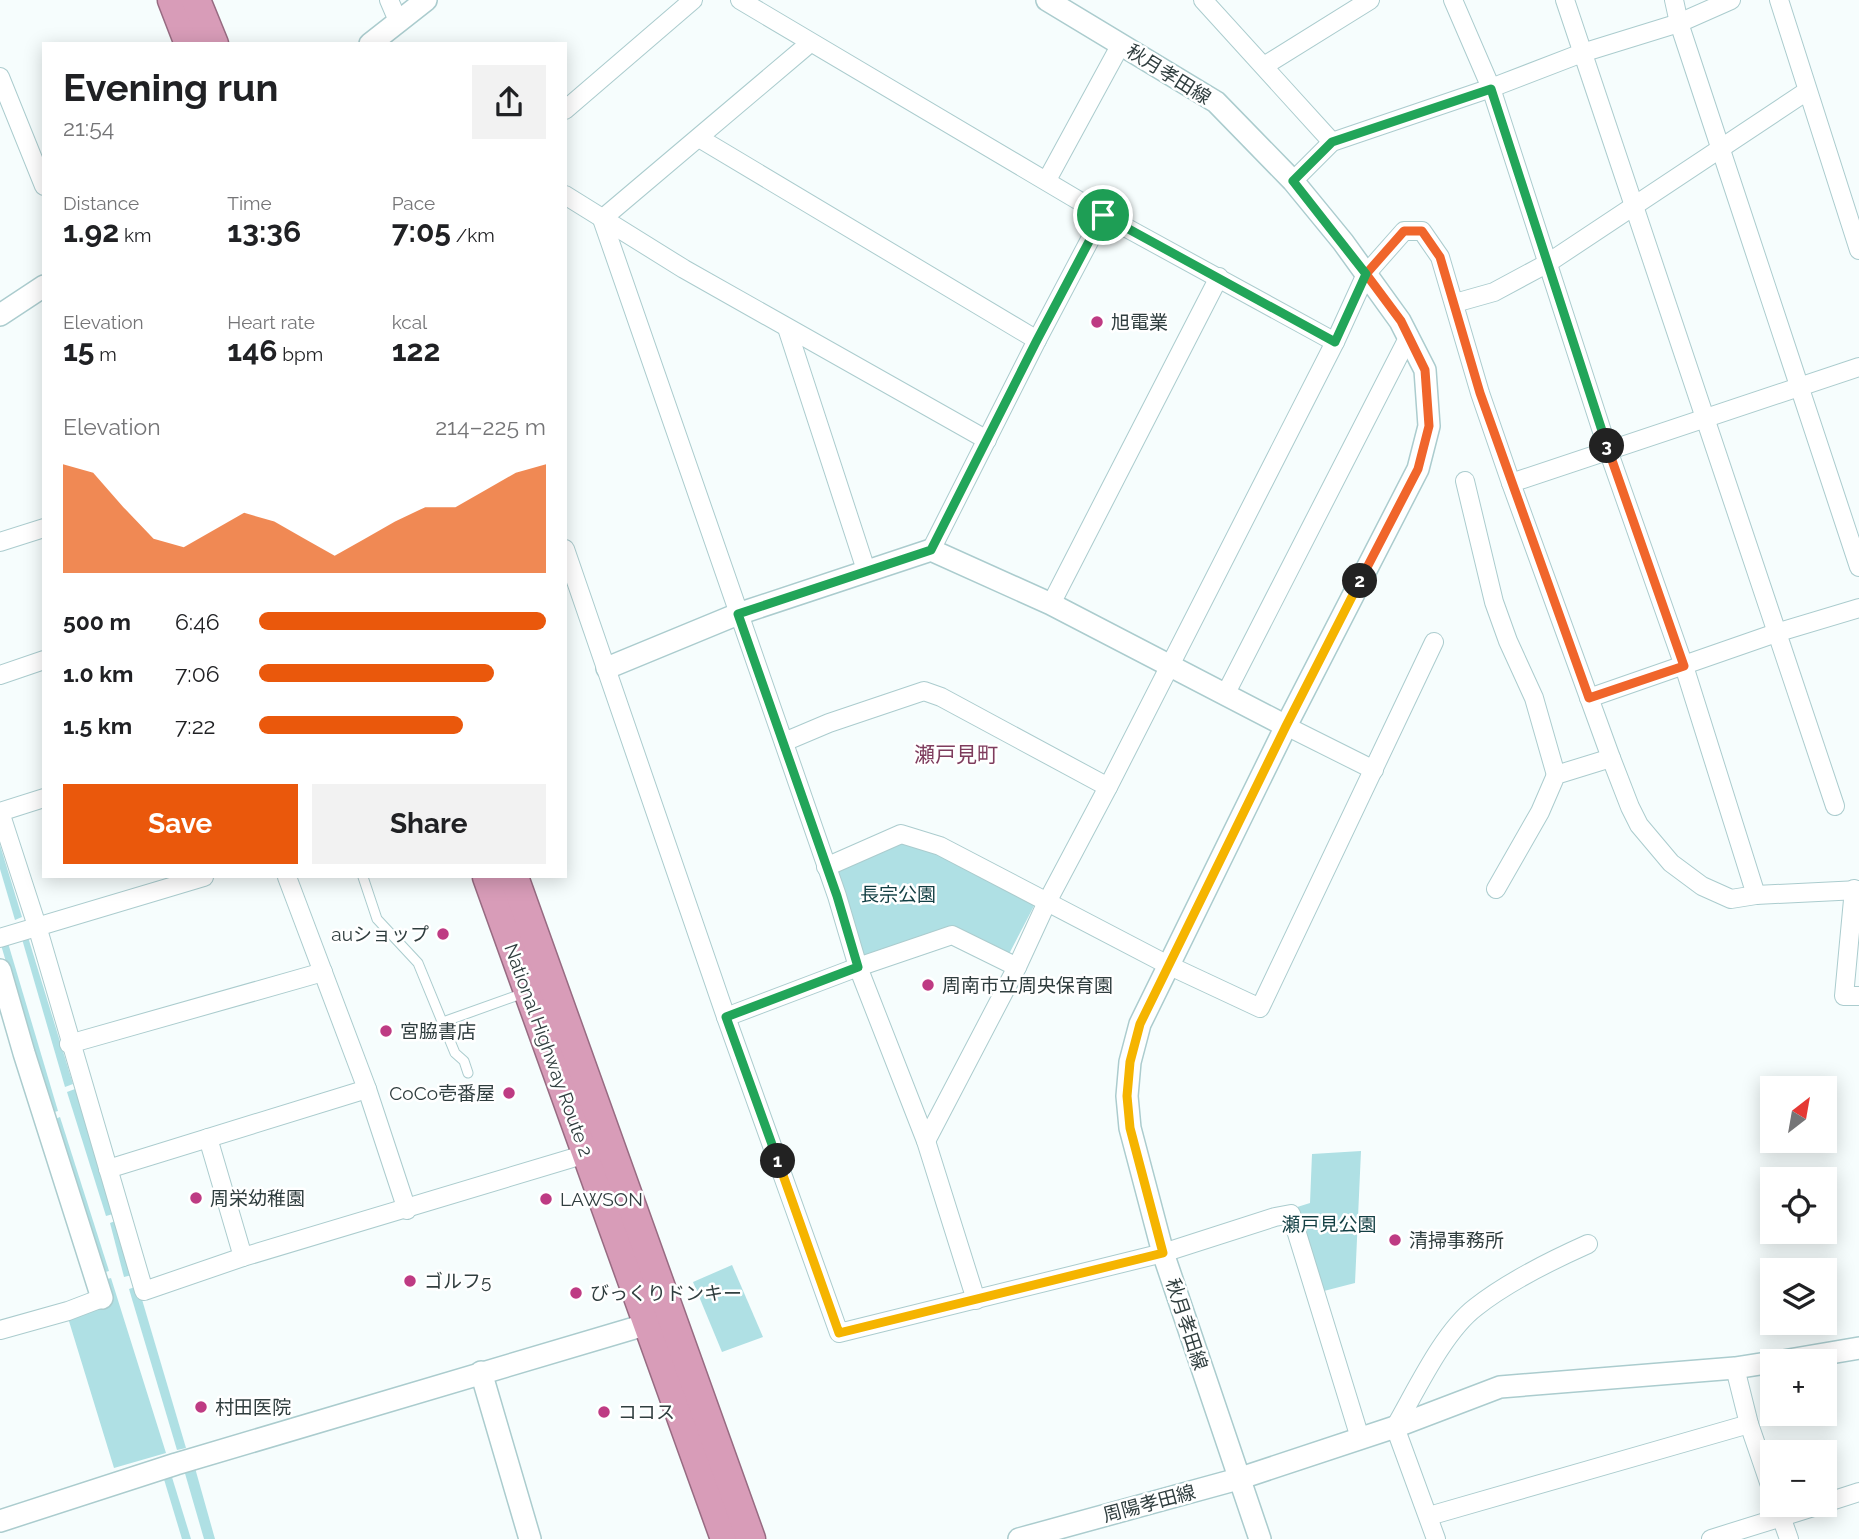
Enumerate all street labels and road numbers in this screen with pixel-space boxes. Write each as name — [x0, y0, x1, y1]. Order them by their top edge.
street label: 秋月孝田線 — [1123, 39, 1215, 109]
street label: National Highway Route 2 — [500, 941, 598, 1159]
street label: 秋月孝田線 — [1162, 1275, 1212, 1373]
street label: 周陽孝田線 — [1100, 1480, 1198, 1526]

